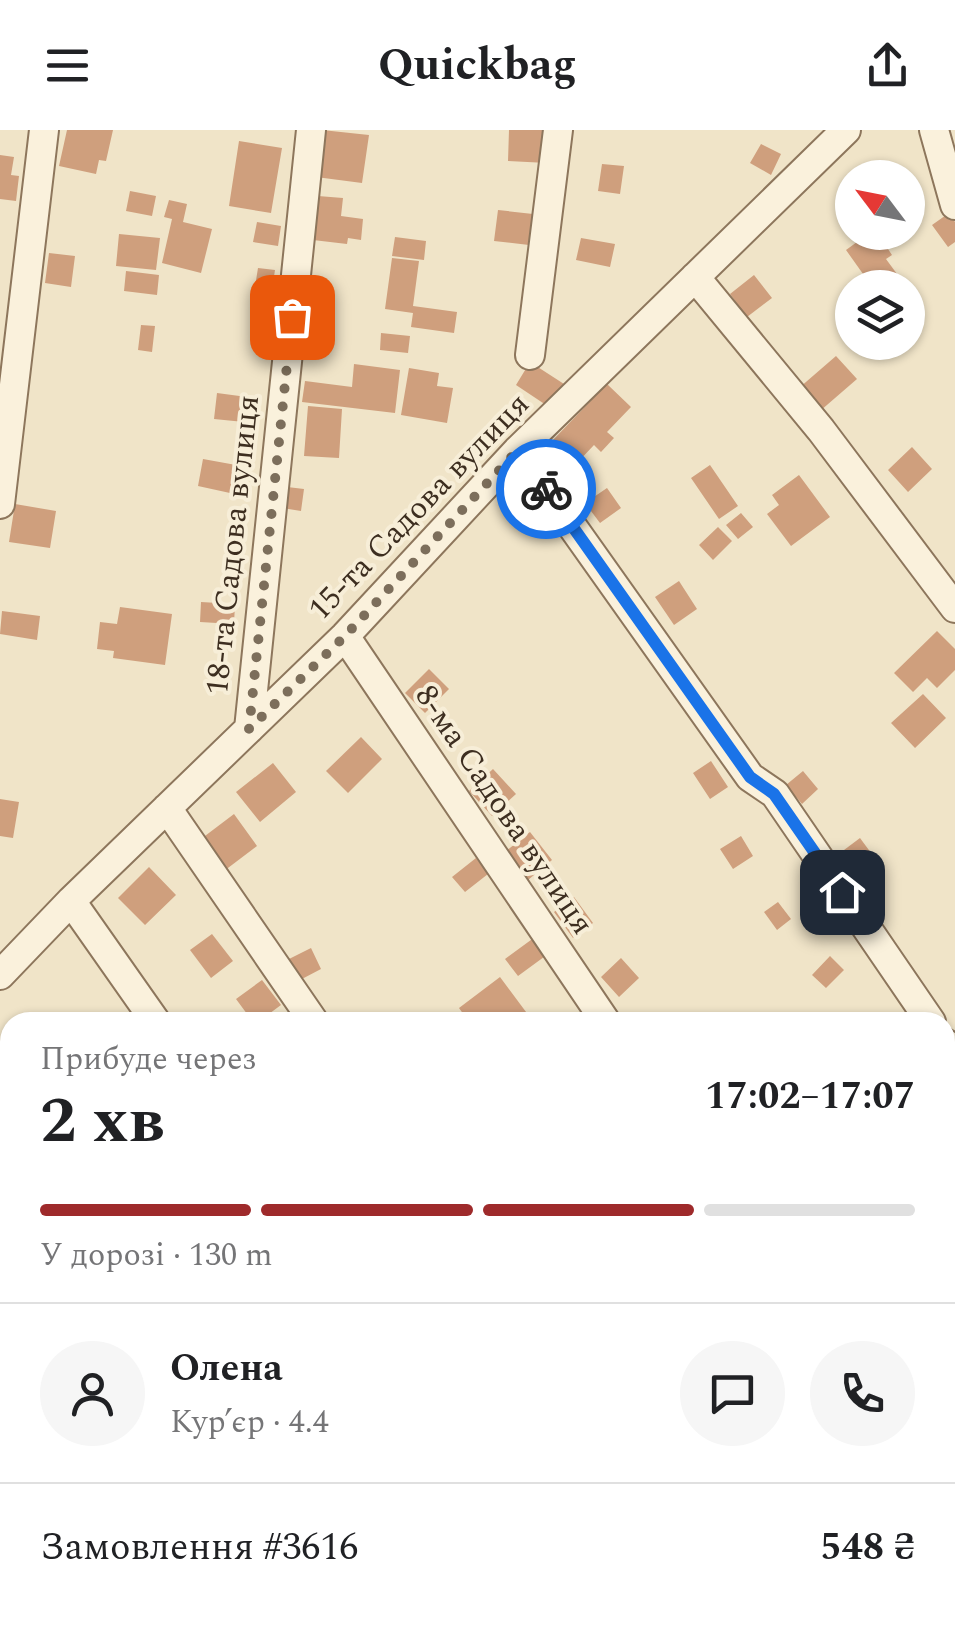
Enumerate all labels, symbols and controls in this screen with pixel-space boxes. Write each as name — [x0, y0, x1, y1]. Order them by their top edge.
text: Quickbag — [378, 31, 577, 100]
icon: menu — [40, 38, 95, 93]
icon: share — [860, 38, 915, 93]
north arrow — [835, 160, 925, 250]
map controls — [835, 160, 925, 360]
button: layers — [835, 270, 925, 360]
pin — [250, 275, 335, 360]
icon: bag — [265, 290, 320, 345]
street label: 15-та Садова вулиця — [297, 382, 541, 632]
street label: 18-та Садова вулиця — [193, 393, 273, 697]
courier — [496, 439, 596, 539]
icon: bike — [519, 462, 574, 517]
street label: 8-ма Садова вулиця — [402, 675, 606, 945]
pin — [800, 850, 885, 935]
icon: home — [815, 865, 870, 920]
text: Прибуде через — [40, 1035, 257, 1084]
text: 17:02–17:07 — [705, 1068, 915, 1126]
text: 2 хв — [40, 1072, 164, 1171]
text: У дорозі · 130 m — [40, 1231, 273, 1280]
text: Олена — [170, 1340, 283, 1398]
button: person — [40, 1341, 145, 1446]
button: chat — [680, 1341, 785, 1446]
button: phone — [810, 1341, 915, 1446]
text: Кур’єр · 4.4 — [170, 1398, 329, 1447]
text: Замовлення #3616 — [40, 1519, 358, 1577]
text: 548 ₴ — [820, 1519, 915, 1577]

